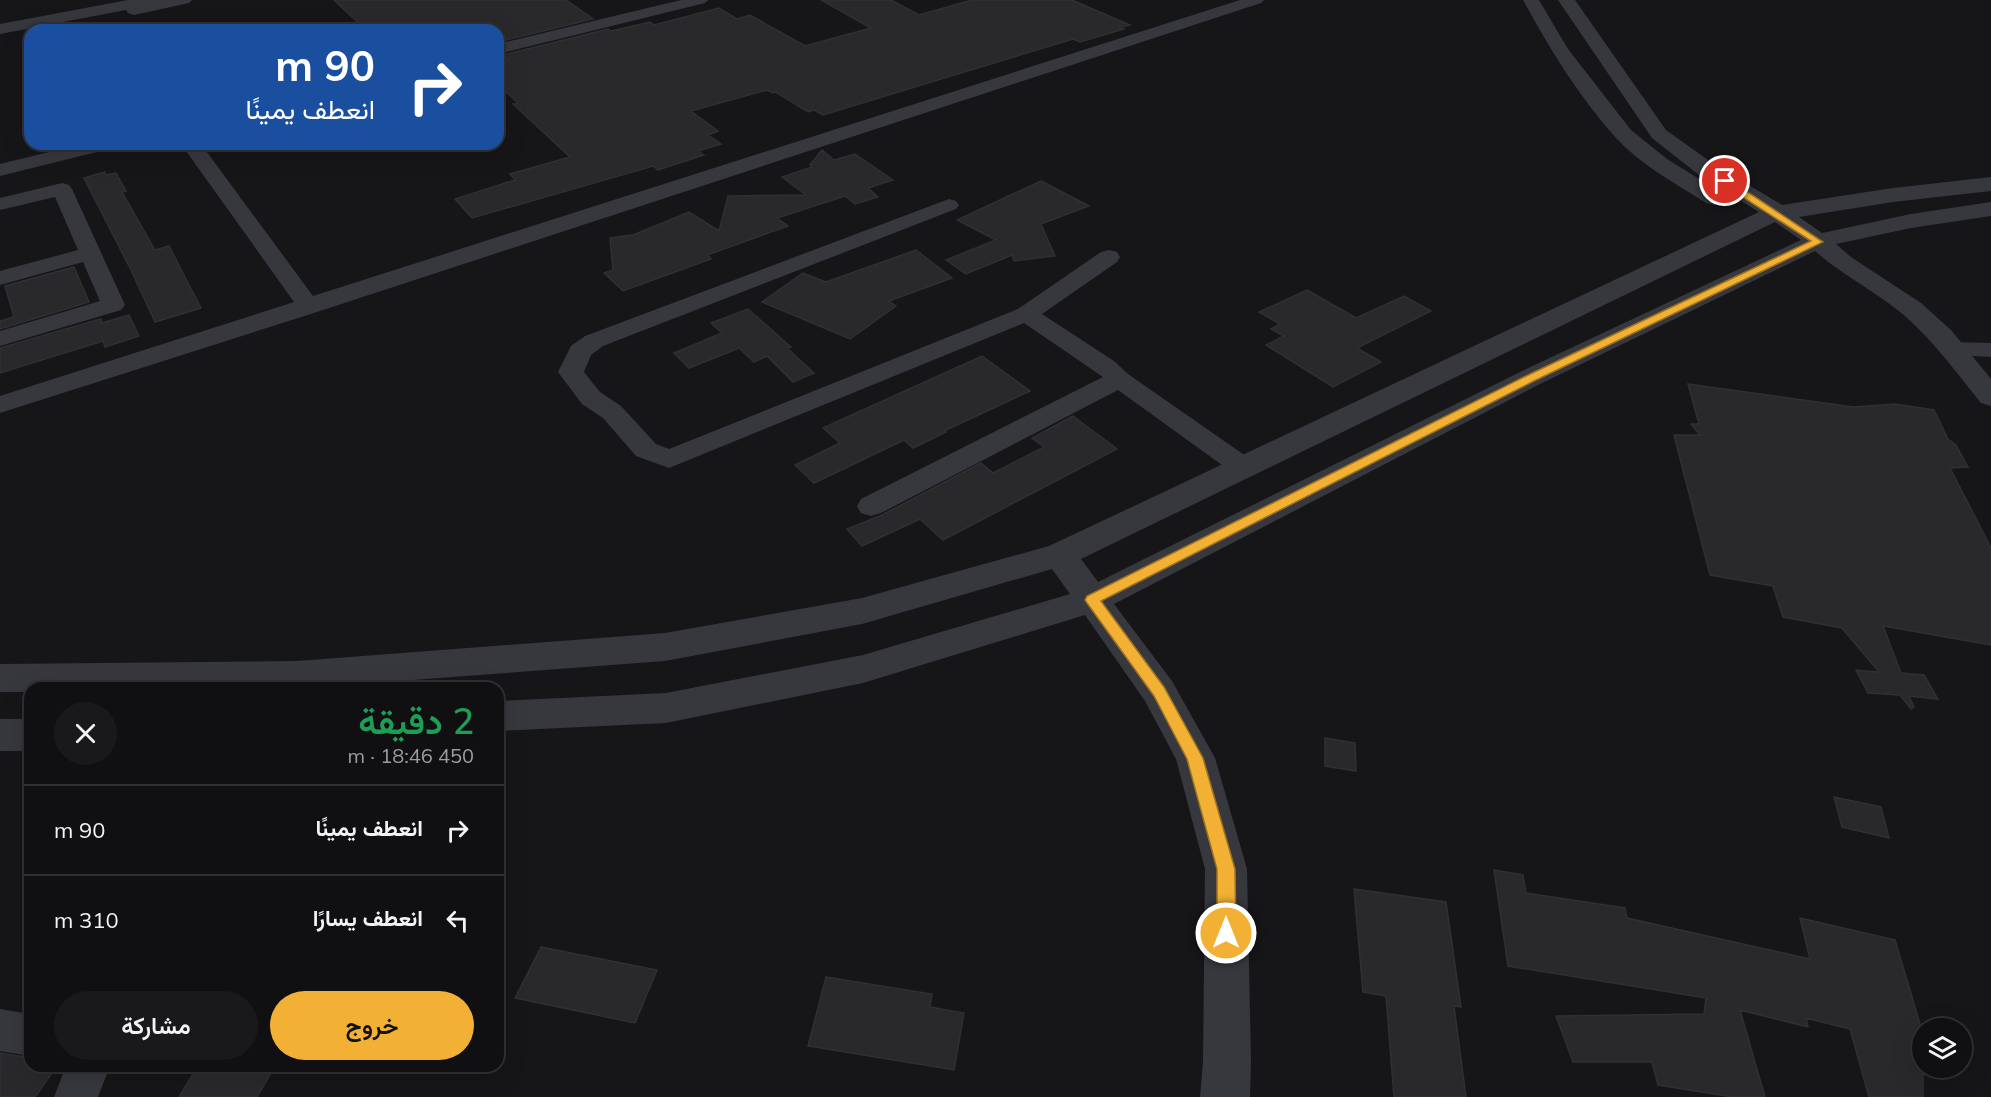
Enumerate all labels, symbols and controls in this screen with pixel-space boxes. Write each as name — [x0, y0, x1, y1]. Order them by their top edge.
text: 90 m — [275, 39, 375, 92]
icon: right — [396, 48, 474, 126]
text: انعطف يمينًا — [245, 92, 375, 126]
pin — [1699, 155, 1750, 206]
icon: arrive — [1708, 164, 1741, 197]
text: 2 دقيقة — [358, 698, 474, 743]
button: close — [54, 702, 117, 765]
text: 450 m · 18:46 — [348, 743, 474, 768]
text: انعطف يمينًا — [316, 814, 423, 842]
icon: right — [441, 814, 474, 847]
text: 90 m — [54, 816, 105, 844]
position arrow — [1194, 901, 1258, 965]
text: انعطف يسارًا — [313, 904, 423, 932]
icon: left — [441, 904, 474, 937]
text: 310 m — [54, 906, 119, 934]
button: مشاركة — [54, 991, 258, 1060]
button: خروج — [270, 991, 474, 1060]
map controls — [1912, 1018, 1972, 1078]
button: layers — [1912, 1018, 1972, 1078]

